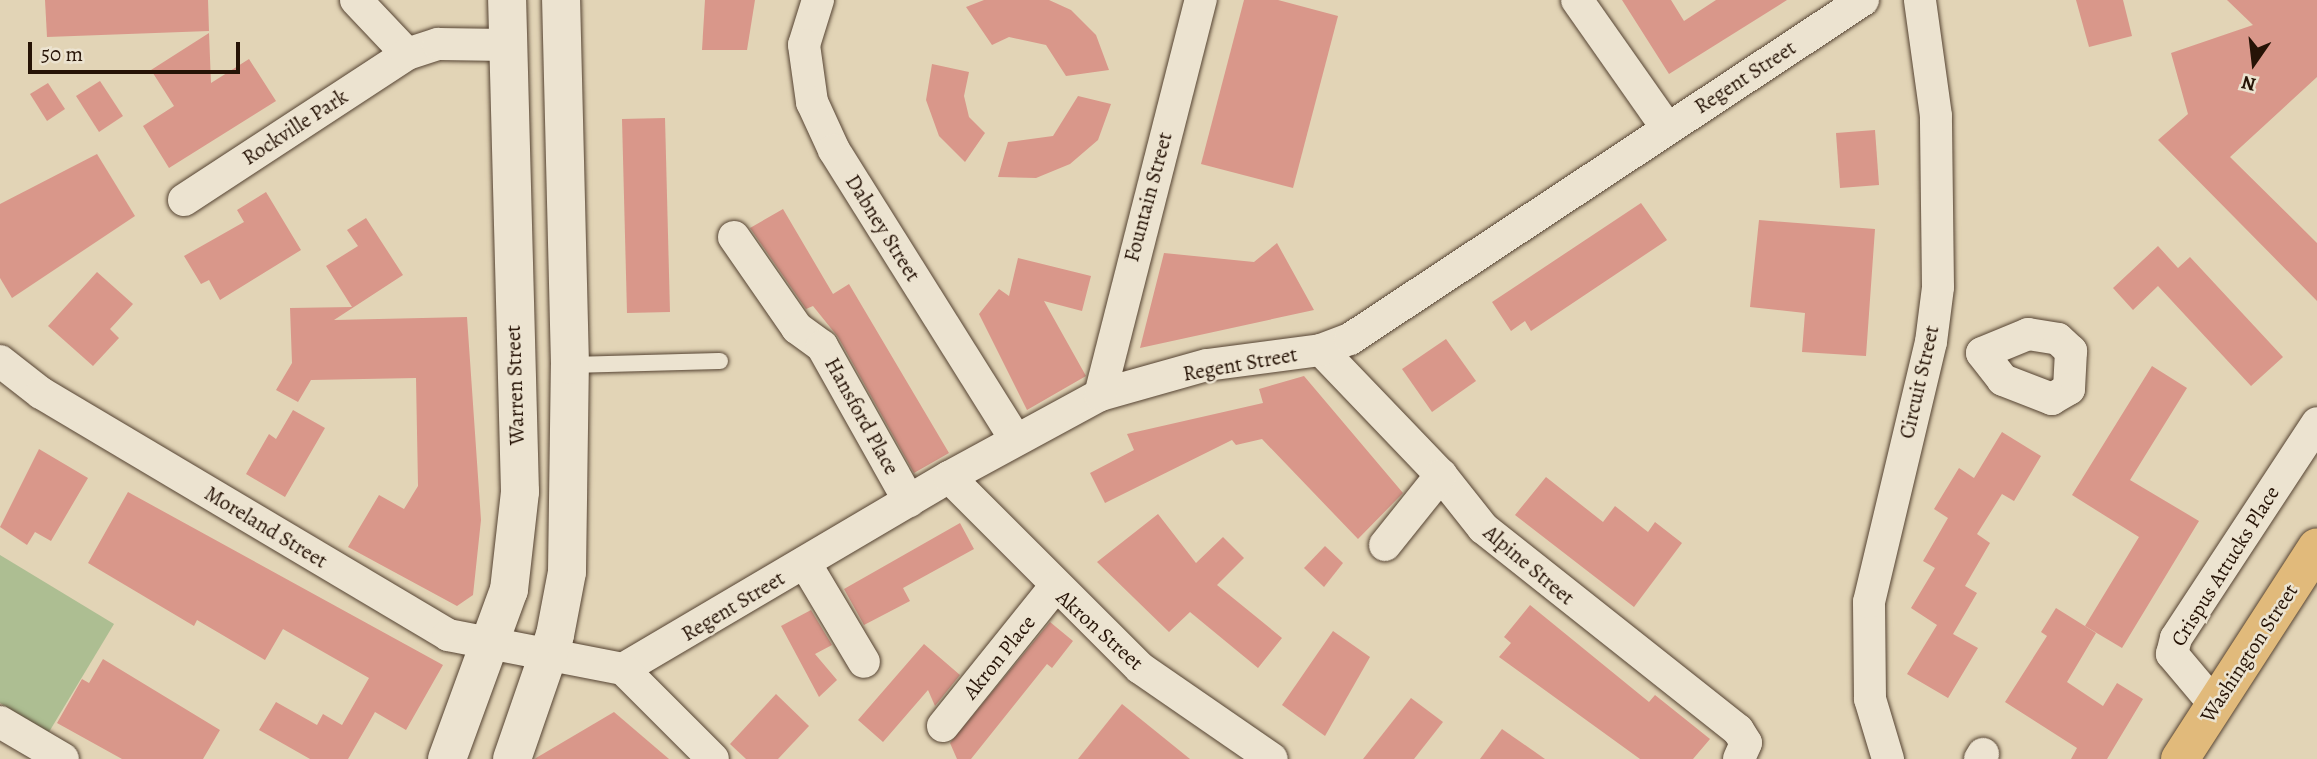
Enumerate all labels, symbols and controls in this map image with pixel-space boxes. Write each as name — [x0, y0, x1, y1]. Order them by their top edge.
scale bar — [32, 28, 243, 72]
north arrow — [2219, 28, 2289, 98]
street label: Regent Street — [1690, 35, 1800, 119]
text: 50 m — [41, 40, 83, 68]
text: N — [2239, 69, 2259, 98]
street label: Rockville Park — [238, 84, 352, 170]
street label: Fountain Street — [1119, 129, 1177, 265]
street label: Dabney Street — [840, 170, 926, 286]
street label: Circuit Street — [1894, 323, 1944, 441]
street label: Warren Street — [500, 324, 530, 446]
street label: Regent Street — [1181, 342, 1299, 386]
street label: Hansford Place — [819, 353, 905, 479]
street label: Moreland Street — [200, 481, 332, 573]
street label: Crispus Attucks Place — [2166, 481, 2284, 651]
street label: Alpine Street — [1479, 520, 1579, 610]
street label: Regent Street — [677, 565, 789, 647]
street label: Washington Street — [2195, 579, 2303, 727]
street label: Akron Street — [1051, 585, 1149, 675]
street label: Akron Place — [958, 610, 1040, 704]

